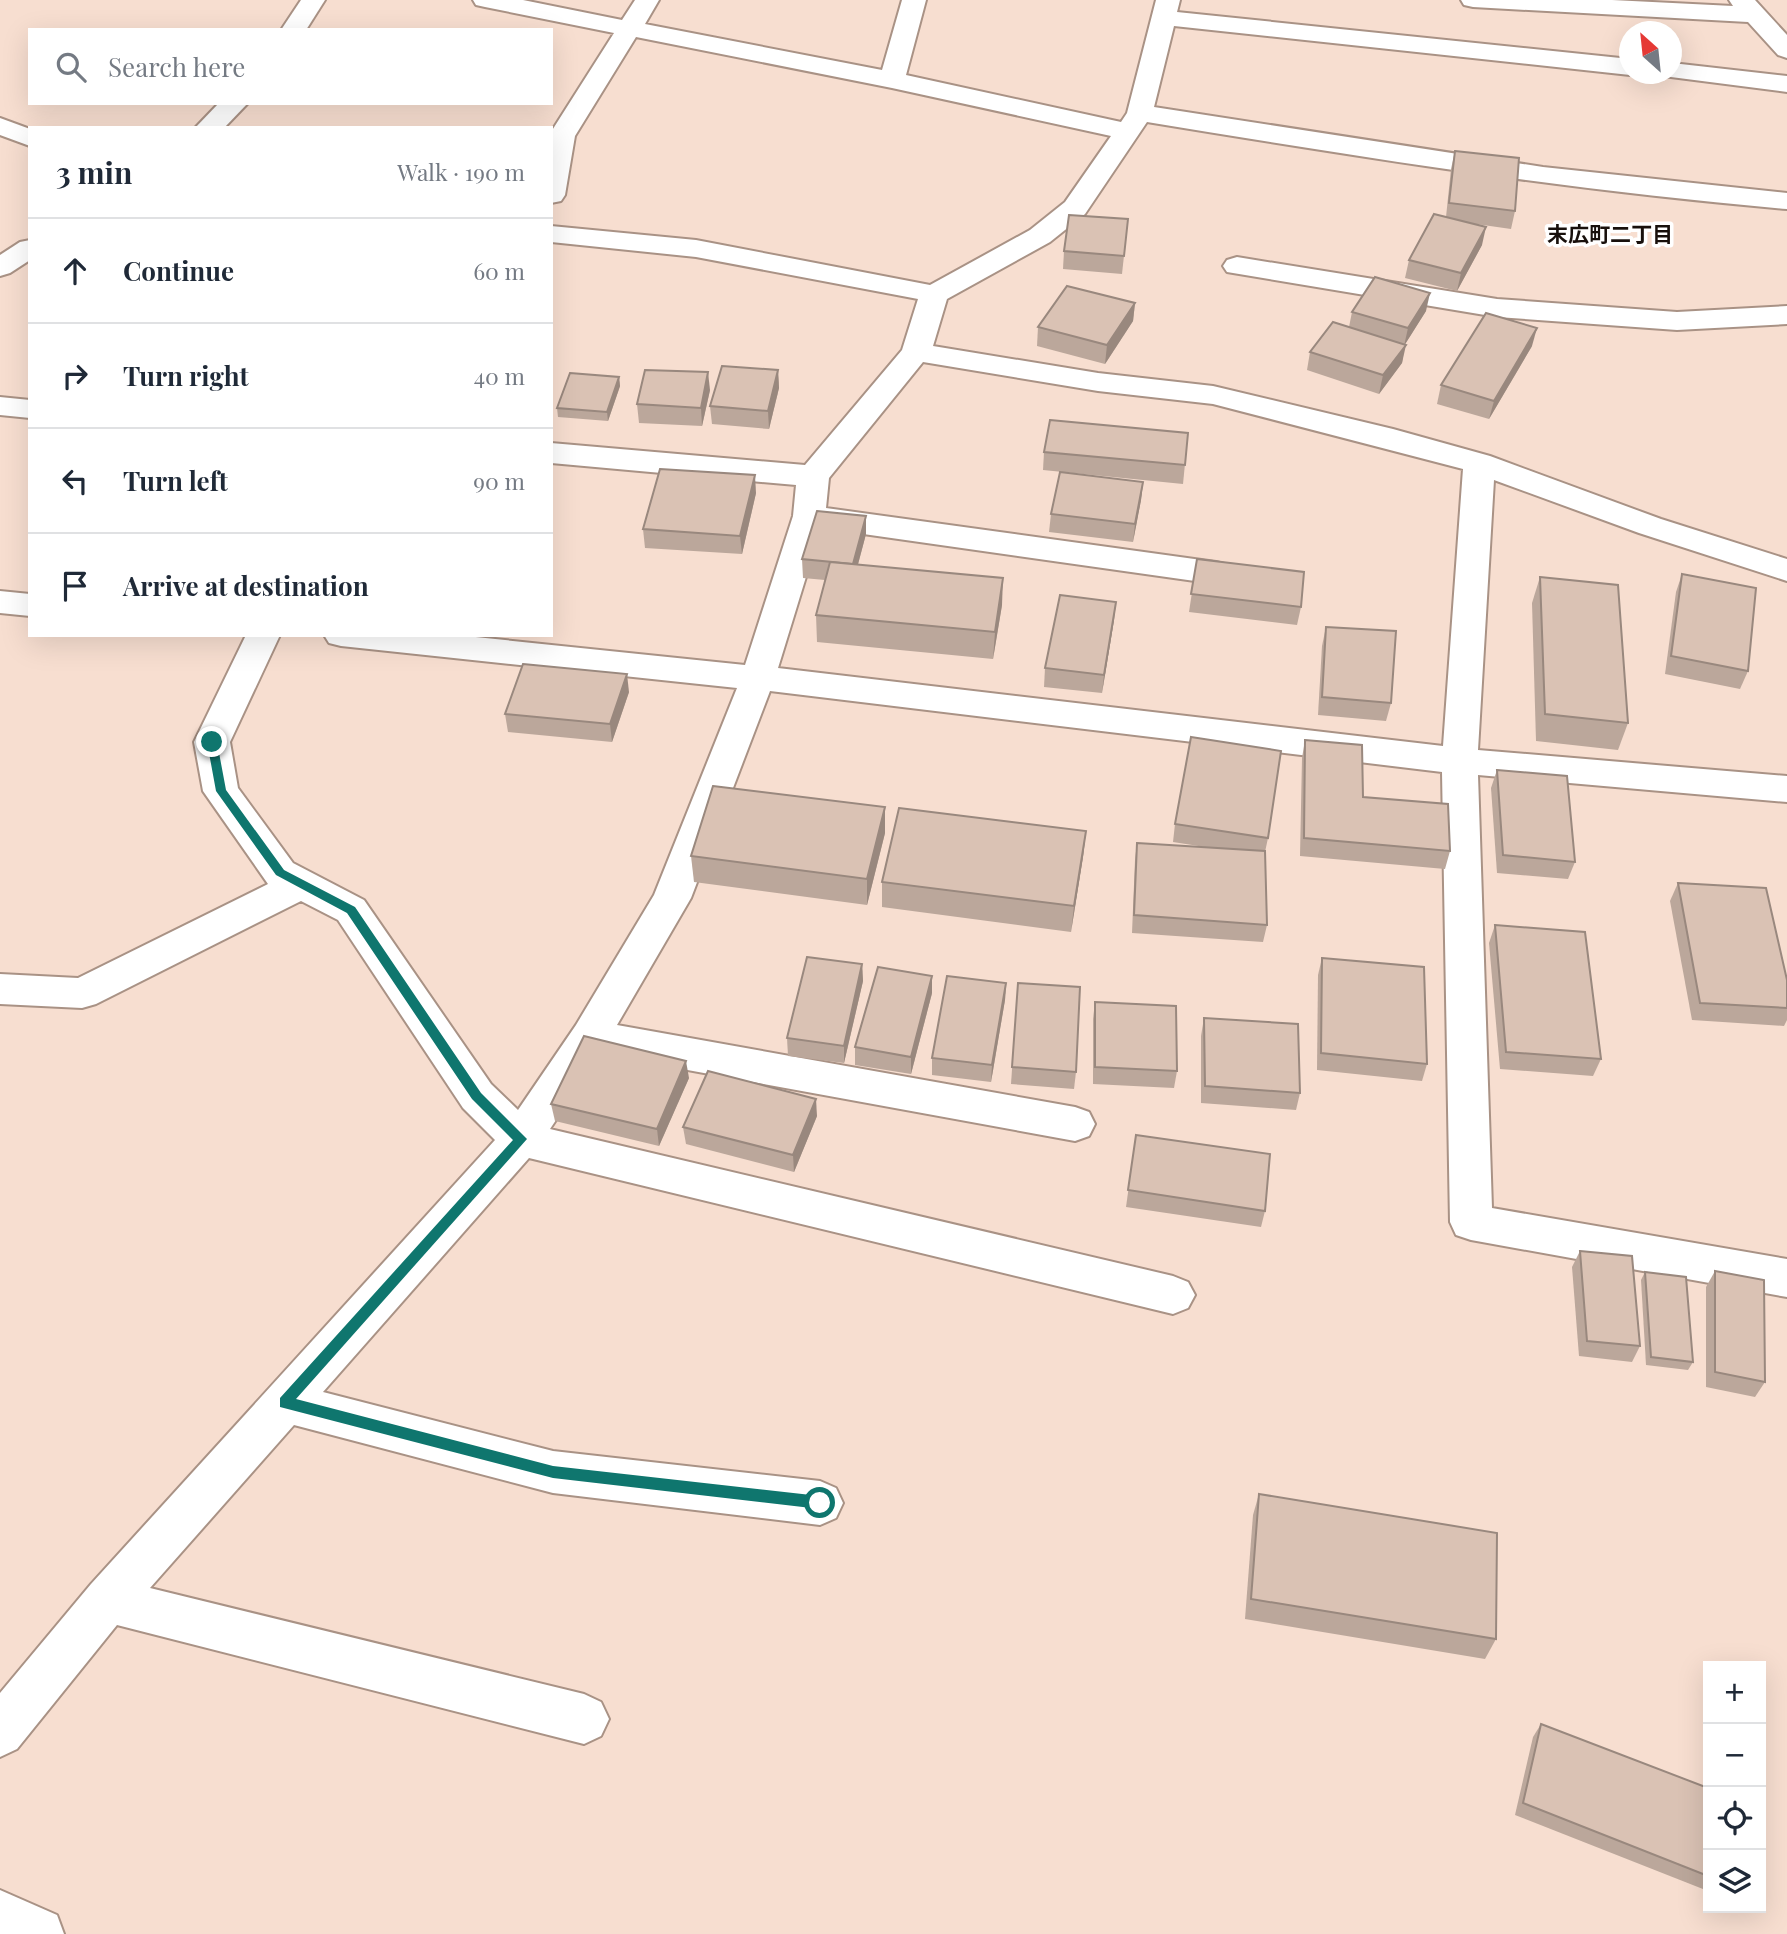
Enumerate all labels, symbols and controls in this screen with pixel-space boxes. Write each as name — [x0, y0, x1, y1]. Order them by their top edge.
north arrow — [1619, 21, 1682, 84]
search box — [28, 28, 553, 105]
icon: search — [52, 48, 90, 86]
text: Search here — [108, 49, 245, 84]
text: 3 min — [56, 152, 132, 192]
text: Walk · 190 m — [397, 156, 525, 187]
district label: 末広町二丁目 — [1547, 219, 1673, 247]
icon: ahead — [56, 252, 94, 290]
text: Continue — [123, 253, 234, 288]
text: 60 m — [473, 255, 525, 286]
icon: right — [56, 357, 94, 395]
text: Turn right — [123, 358, 249, 393]
text: 40 m — [474, 360, 525, 391]
icon: left — [56, 462, 94, 500]
text: Turn left — [123, 463, 228, 498]
text: 90 m — [473, 465, 525, 496]
icon: arrive — [56, 567, 94, 605]
text: Arrive at destination — [123, 568, 369, 603]
route end — [196, 726, 227, 757]
route start — [804, 1487, 835, 1518]
map controls — [1703, 1661, 1766, 1913]
button: + — [1703, 1661, 1766, 1724]
button: − — [1703, 1724, 1766, 1787]
button: locate — [1703, 1787, 1766, 1850]
button: layers — [1703, 1850, 1766, 1913]

